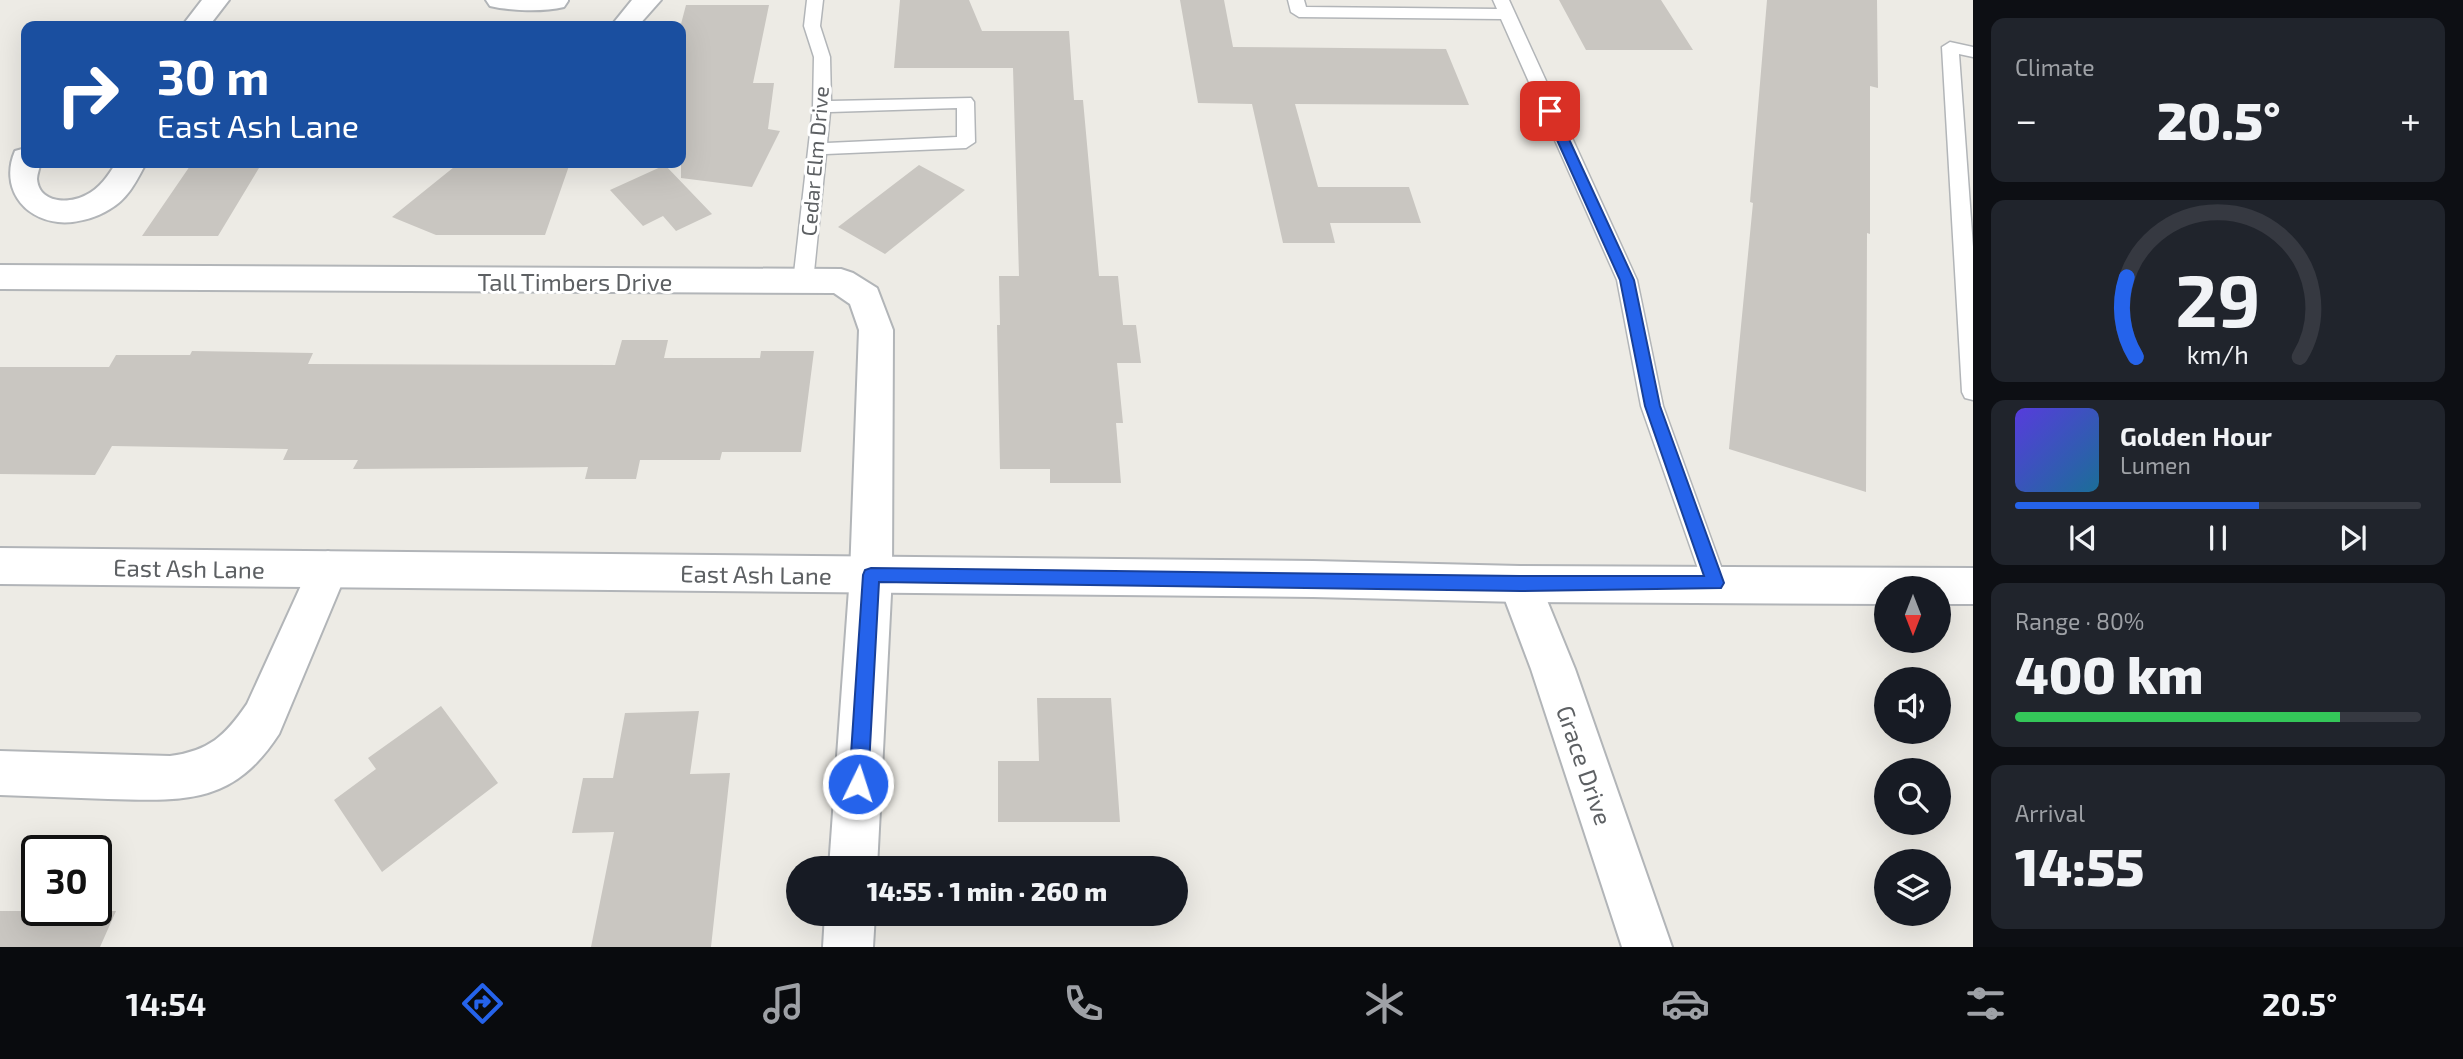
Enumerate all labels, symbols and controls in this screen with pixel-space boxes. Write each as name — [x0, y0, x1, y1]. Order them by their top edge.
text: 30 m — [157, 46, 269, 105]
icon: right — [42, 49, 133, 140]
text: Climate — [2015, 53, 2095, 81]
pin — [1520, 81, 1580, 141]
street label: Cedar Elm Drive — [795, 85, 833, 237]
text: 20.5° — [2157, 88, 2281, 150]
icon: arrive — [1531, 92, 1569, 130]
text: − — [2015, 96, 2037, 142]
text: + — [2400, 96, 2421, 142]
text: East Ash Lane — [157, 106, 359, 144]
text: 29 — [2175, 255, 2261, 343]
street label: Tall Timbers Drive — [478, 267, 672, 296]
text: km/h — [2187, 339, 2249, 369]
text: Golden Hour — [2120, 420, 2272, 451]
text: Lumen — [2120, 451, 2191, 479]
icon: previous — [2064, 519, 2102, 557]
icon: pause — [2199, 519, 2237, 557]
icon: next — [2334, 519, 2372, 557]
street label: East Ash Lane — [113, 552, 265, 584]
street label: East Ash Lane — [680, 558, 832, 590]
north arrow — [1874, 576, 1951, 653]
map controls — [1874, 576, 1951, 926]
text: Range · 80% — [2015, 607, 2144, 635]
text: 400 km — [2015, 642, 2203, 704]
button: sound — [1874, 667, 1951, 744]
street label: Grace Drive — [1551, 701, 1619, 829]
position arrow — [821, 747, 895, 821]
button: search — [1874, 758, 1951, 835]
text: Arrival — [2015, 799, 2085, 827]
text: 14:55 — [2015, 834, 2144, 896]
speed limit sign: 30 — [21, 835, 112, 926]
button: layers — [1874, 849, 1951, 926]
text: 14:55 · 1 min · 260 m — [867, 875, 1107, 906]
icon: directions — [458, 979, 507, 1028]
icon: music — [759, 979, 808, 1028]
icon: phone — [1059, 979, 1108, 1028]
icon: climate — [1360, 979, 1409, 1028]
icon: car — [1661, 979, 1710, 1028]
icon: filters — [1961, 979, 2010, 1028]
text: 14:54 — [126, 984, 206, 1022]
text: 20.5° — [2262, 984, 2337, 1022]

